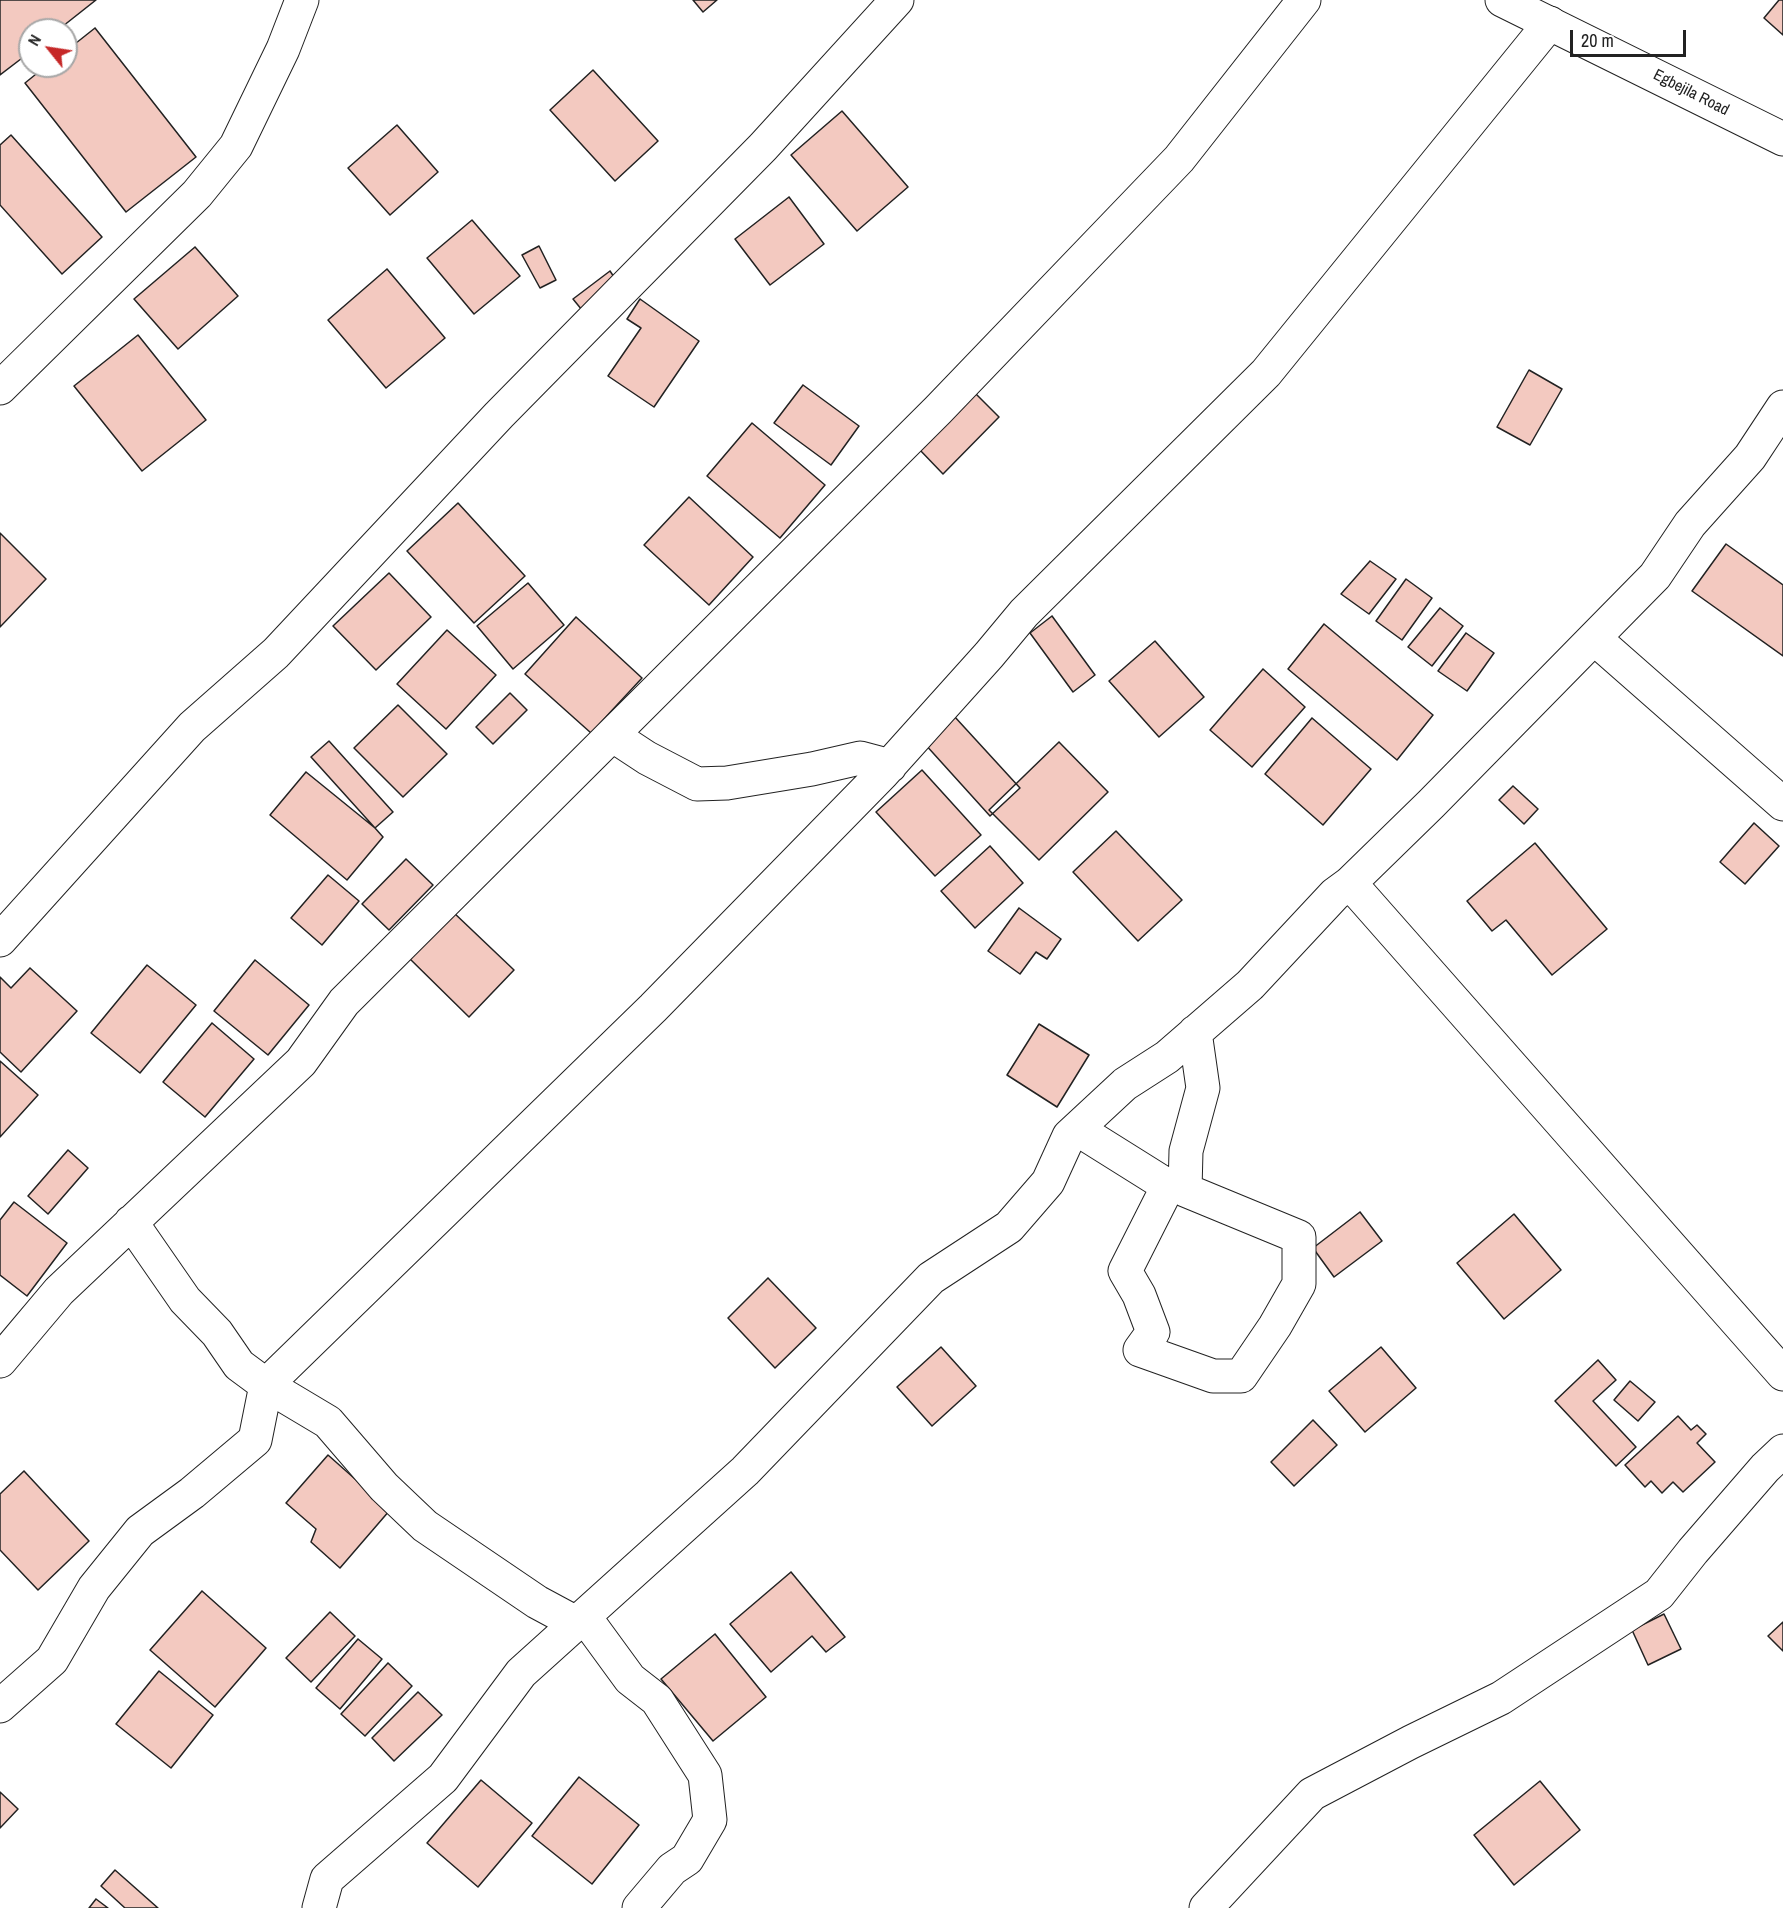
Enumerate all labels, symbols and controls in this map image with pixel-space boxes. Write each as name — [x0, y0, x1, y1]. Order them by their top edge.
north arrow — [18, 18, 78, 78]
scale bar — [1573, 18, 1688, 56]
text: 20 m — [1581, 28, 1614, 53]
text: N — [22, 30, 46, 50]
street label: Egbejila Road — [1650, 66, 1732, 120]

